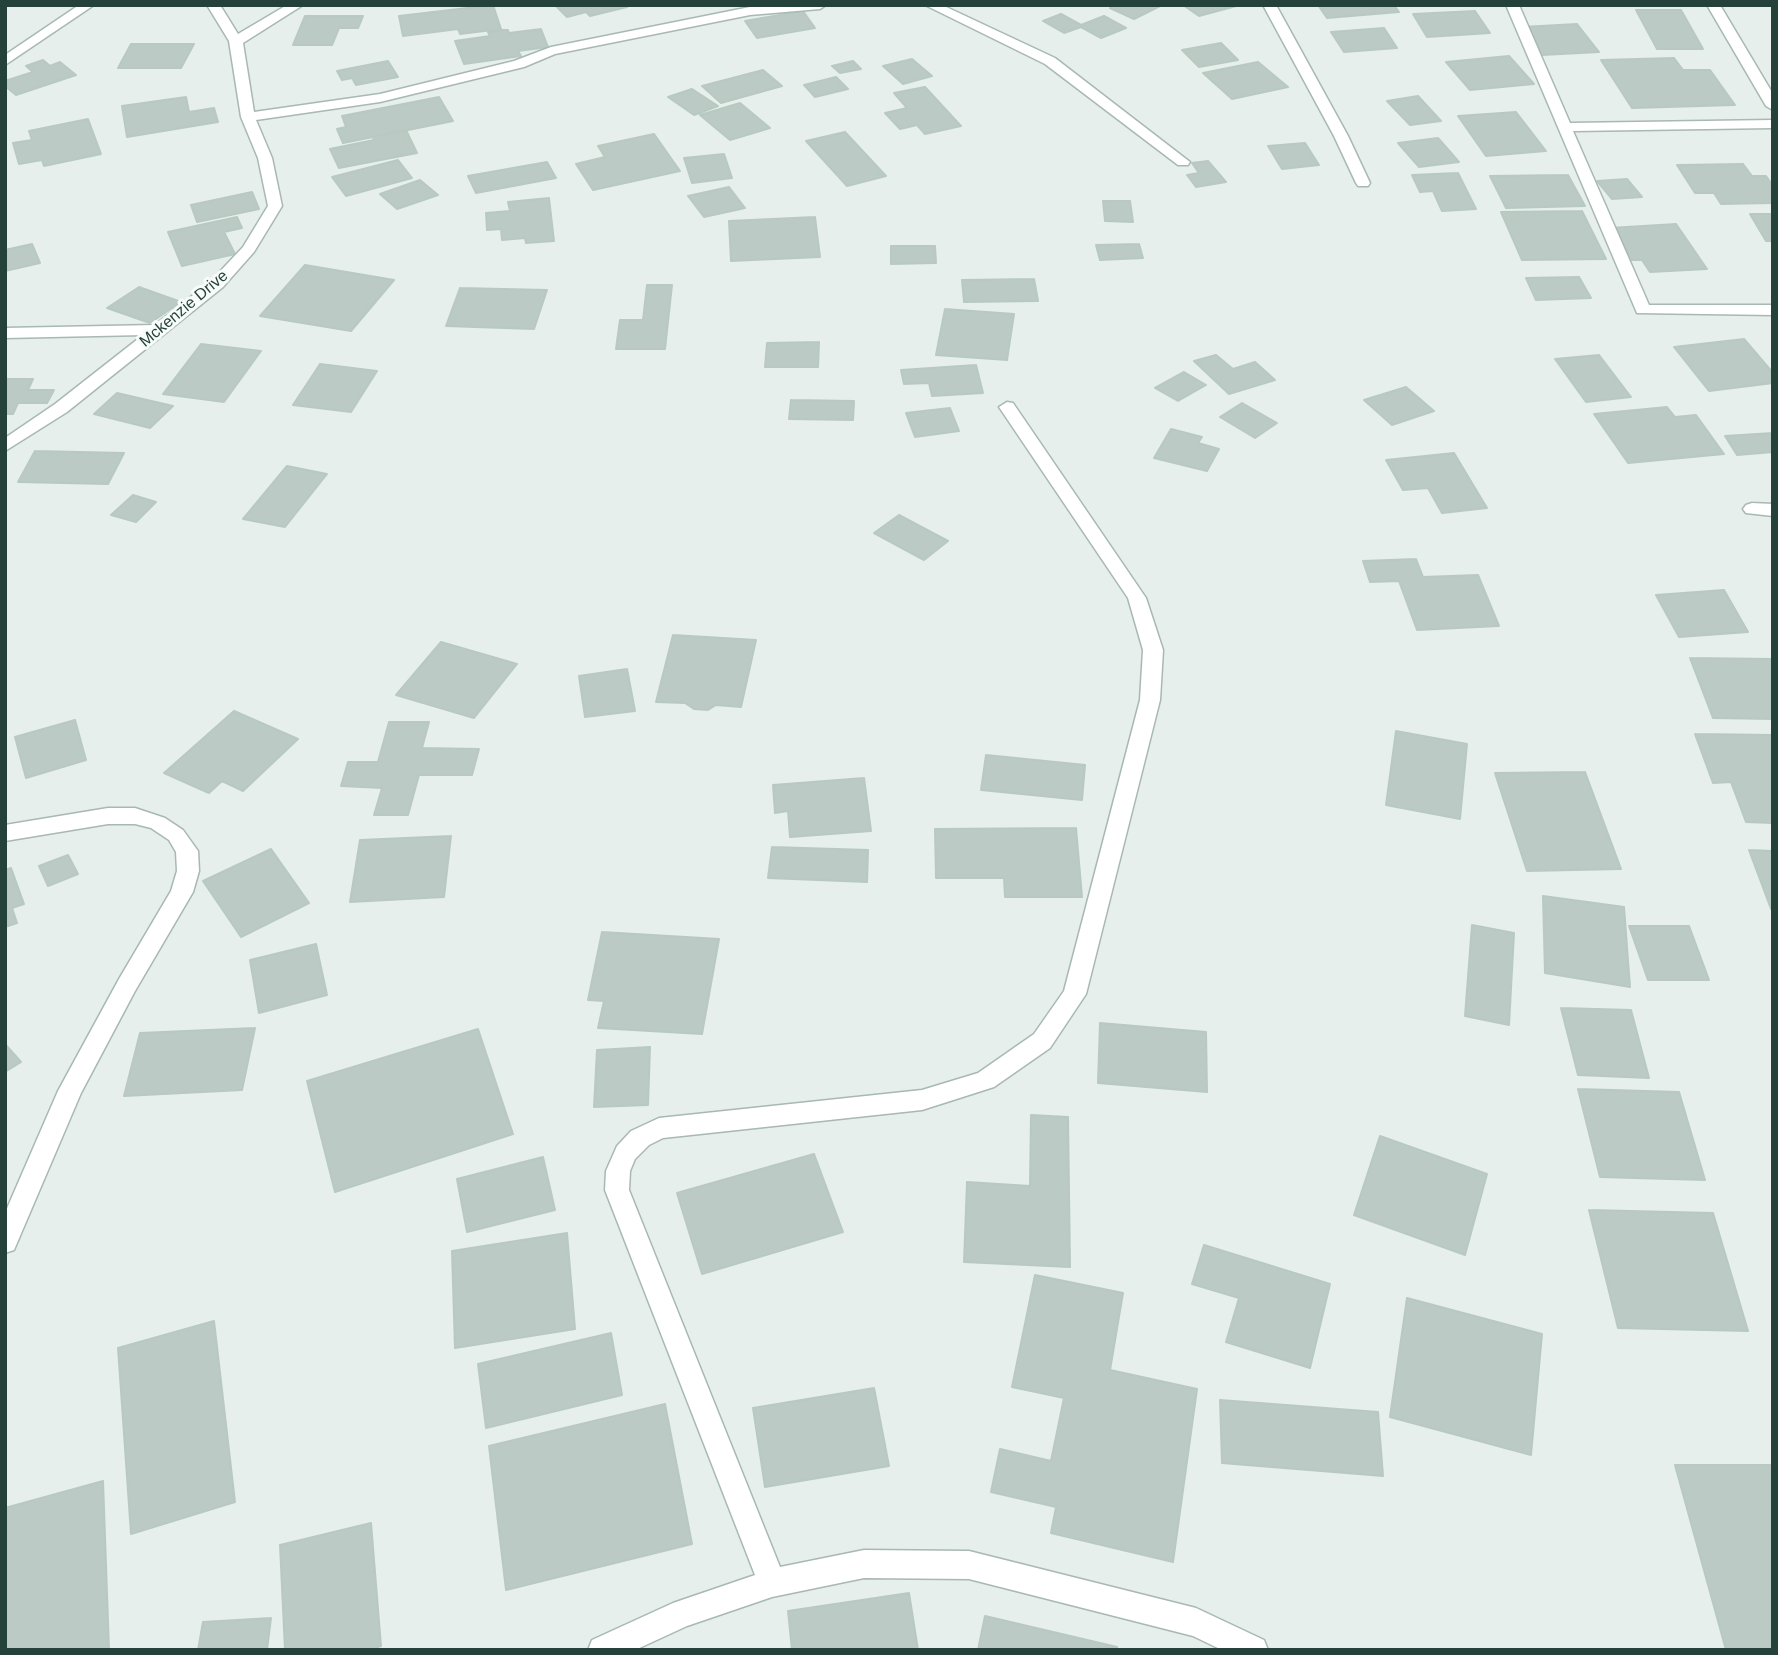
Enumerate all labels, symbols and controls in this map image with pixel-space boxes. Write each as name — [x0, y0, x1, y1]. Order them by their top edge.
street label: Mckenzie Drive — [136, 266, 232, 352]

